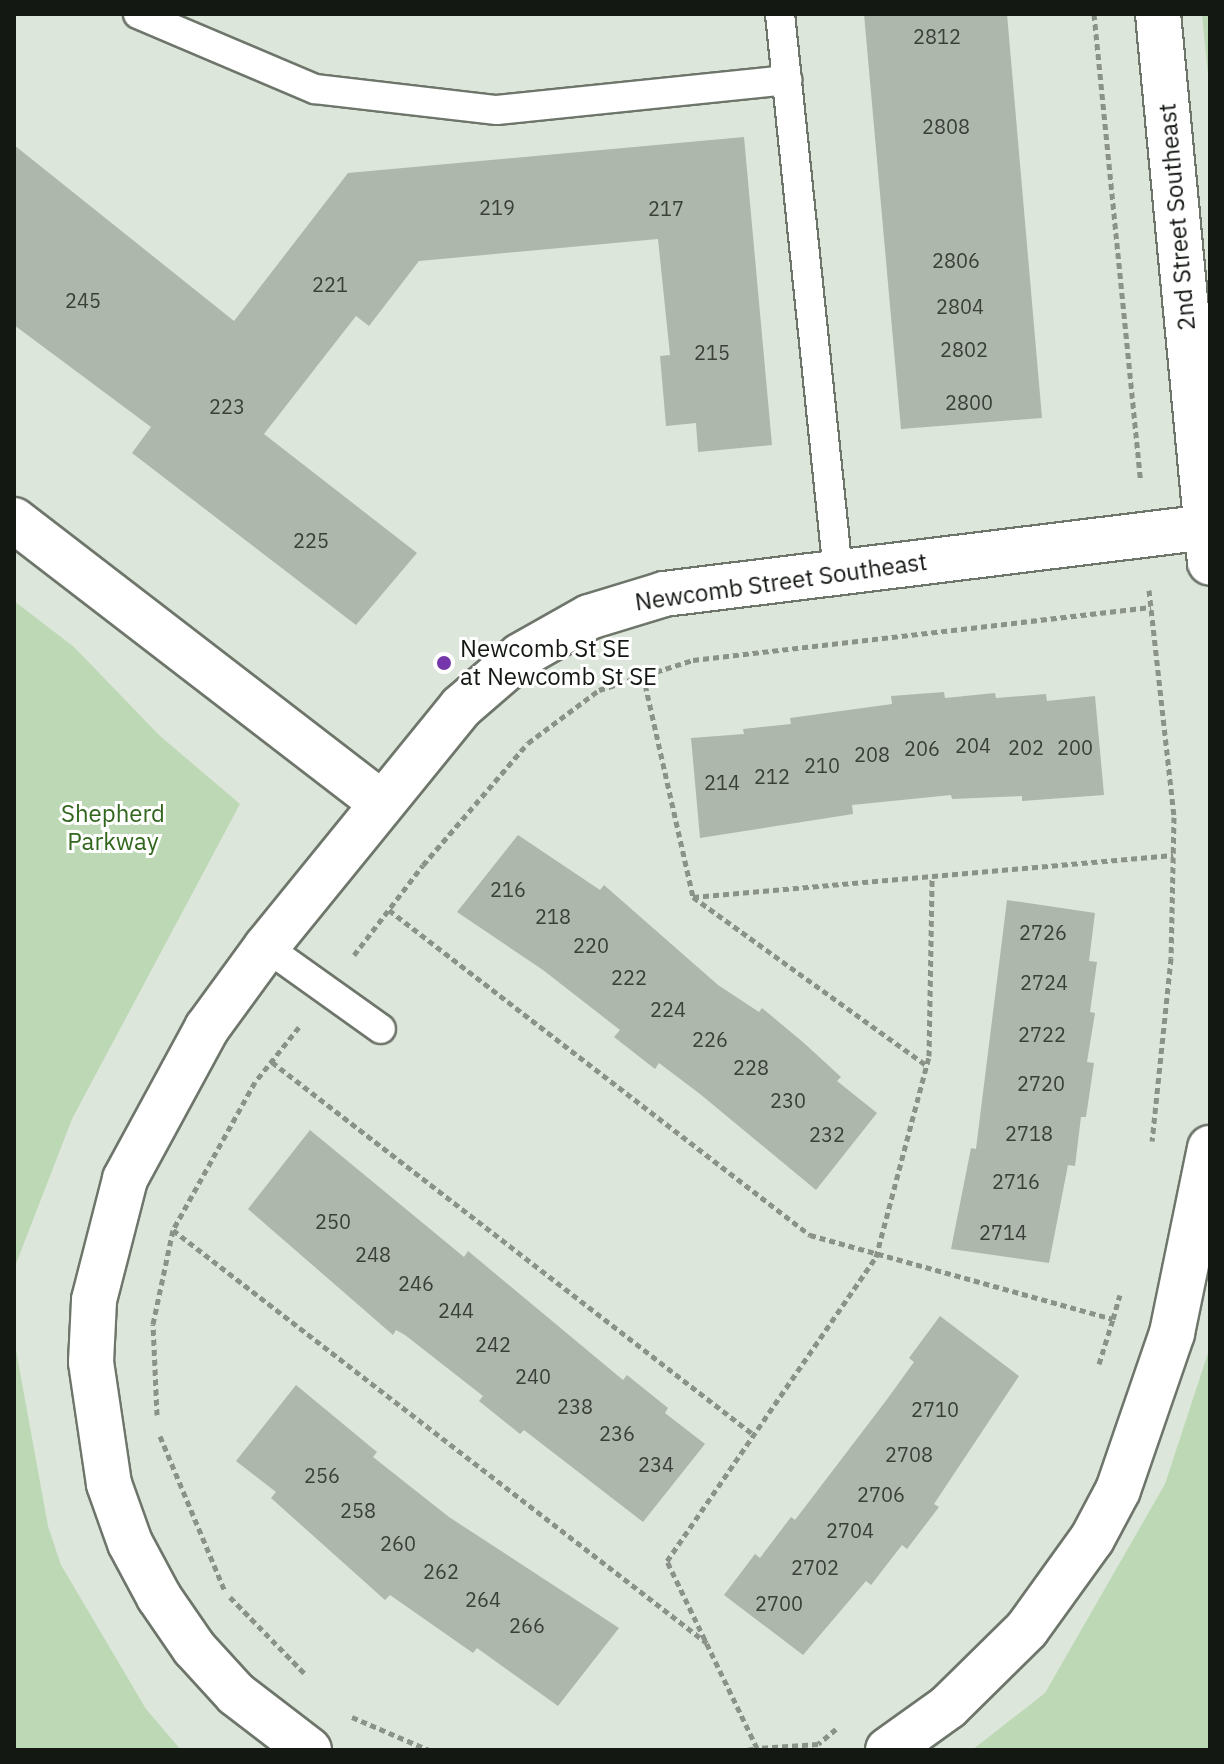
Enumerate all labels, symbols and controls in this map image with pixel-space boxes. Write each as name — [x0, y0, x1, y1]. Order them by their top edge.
house number: 2812 — [913, 24, 961, 48]
street label: 2nd Street Southeast — [1153, 102, 1201, 332]
house number: 2808 — [922, 114, 970, 138]
house number: 219 — [479, 195, 515, 219]
house number: 217 — [648, 196, 684, 220]
house number: 2806 — [932, 248, 980, 272]
house number: 221 — [312, 272, 348, 296]
house number: 245 — [65, 288, 101, 312]
house number: 2804 — [936, 294, 984, 318]
house number: 2802 — [940, 337, 988, 361]
house number: 215 — [694, 340, 730, 364]
house number: 2800 — [945, 390, 993, 414]
house number: 223 — [209, 394, 245, 418]
house number: 225 — [293, 528, 329, 552]
street label: Newcomb Street Southeast — [633, 547, 929, 617]
place label: Newcomb St SE at Newcomb St SE — [460, 635, 657, 691]
marker: Newcomb St SE at Newcomb St SE — [435, 654, 453, 672]
house number: 204 — [955, 733, 991, 757]
house number: 202 — [1008, 735, 1044, 759]
house number: 200 — [1057, 735, 1093, 759]
house number: 206 — [904, 736, 940, 760]
house number: 208 — [854, 742, 890, 766]
house number: 210 — [804, 753, 840, 777]
house number: 212 — [754, 764, 790, 788]
house number: 214 — [704, 770, 740, 794]
park label: Shepherd Parkway — [61, 800, 165, 856]
house number: 216 — [490, 877, 526, 901]
house number: 218 — [535, 904, 571, 928]
house number: 2726 — [1019, 920, 1067, 944]
house number: 220 — [573, 933, 609, 957]
house number: 222 — [611, 965, 647, 989]
house number: 2724 — [1020, 970, 1068, 994]
house number: 224 — [650, 997, 686, 1021]
house number: 2722 — [1018, 1022, 1066, 1046]
house number: 226 — [692, 1027, 728, 1051]
house number: 228 — [733, 1055, 769, 1079]
house number: 2720 — [1017, 1071, 1065, 1095]
house number: 230 — [770, 1088, 806, 1112]
house number: 2718 — [1005, 1121, 1053, 1145]
house number: 232 — [809, 1122, 845, 1146]
house number: 2716 — [992, 1169, 1040, 1193]
house number: 250 — [315, 1209, 351, 1233]
house number: 2714 — [979, 1220, 1027, 1244]
house number: 248 — [355, 1242, 391, 1266]
house number: 246 — [398, 1271, 434, 1295]
house number: 244 — [438, 1298, 474, 1322]
house number: 242 — [475, 1332, 511, 1356]
house number: 240 — [515, 1364, 551, 1388]
house number: 238 — [557, 1394, 593, 1418]
house number: 2710 — [911, 1397, 959, 1421]
house number: 236 — [599, 1421, 635, 1445]
house number: 2708 — [885, 1442, 933, 1466]
house number: 234 — [638, 1452, 674, 1476]
house number: 256 — [304, 1463, 340, 1487]
house number: 2706 — [857, 1482, 905, 1506]
house number: 258 — [340, 1498, 376, 1522]
house number: 2704 — [826, 1518, 874, 1542]
house number: 260 — [380, 1531, 416, 1555]
house number: 2702 — [791, 1555, 839, 1579]
house number: 262 — [423, 1559, 459, 1583]
house number: 264 — [465, 1587, 501, 1611]
house number: 2700 — [755, 1591, 803, 1615]
house number: 266 — [509, 1613, 545, 1637]

